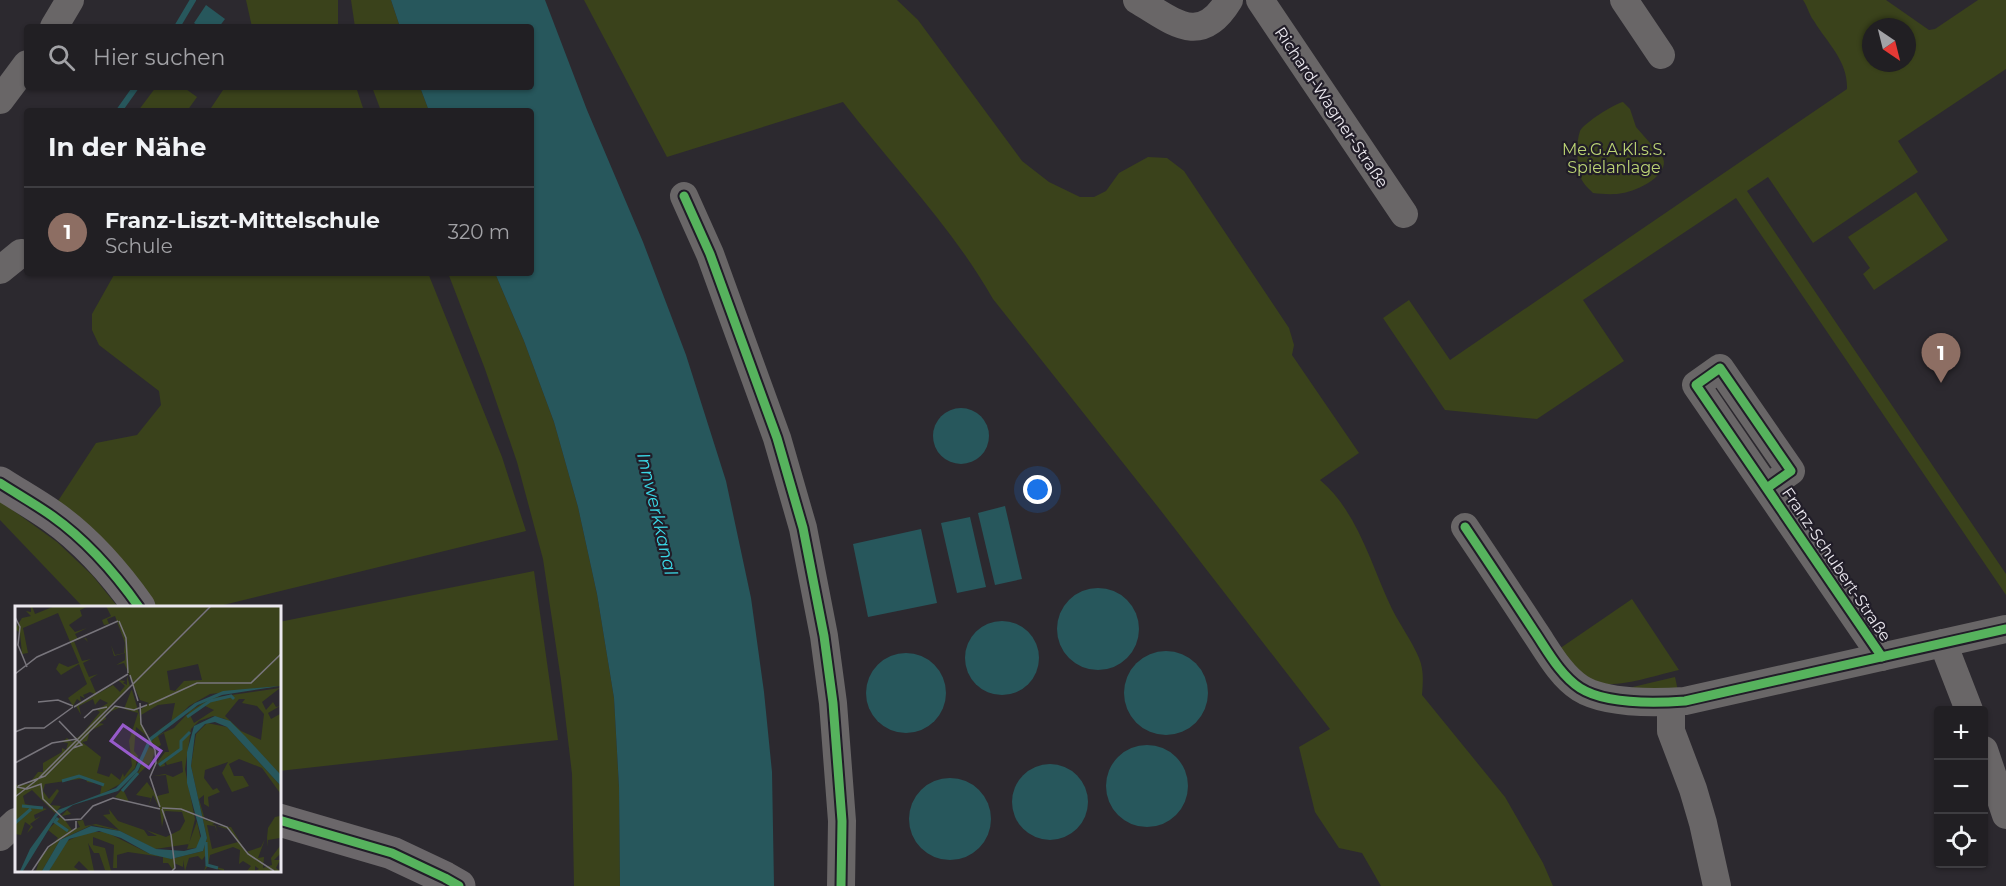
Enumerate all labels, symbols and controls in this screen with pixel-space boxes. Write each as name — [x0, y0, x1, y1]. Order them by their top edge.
north arrow — [1862, 18, 1916, 72]
street label: Richard-Wagner-Straße — [1271, 23, 1392, 191]
search box — [24, 24, 534, 90]
icon: search — [45, 41, 78, 74]
text: Hier suchen — [93, 44, 225, 71]
text: In der Nähe — [48, 131, 206, 163]
park label: Me.G.A.Kl.s.S. Spielanlage — [1562, 140, 1666, 177]
text: Franz-Liszt-Mittelschule — [105, 207, 380, 234]
text: 1 — [64, 220, 71, 244]
text: 320 m — [448, 220, 510, 244]
text: Schule — [105, 234, 173, 258]
pin: 1 — [1922, 334, 1960, 383]
water label: Innwerkkanal — [632, 450, 682, 578]
your location — [1023, 475, 1052, 504]
street label: Franz-Schubert-Straße — [1778, 484, 1895, 645]
inset map — [15, 606, 280, 871]
map controls — [1934, 706, 1988, 868]
button: + — [1934, 706, 1988, 760]
button: − — [1934, 760, 1988, 814]
button: locate — [1934, 814, 1988, 868]

